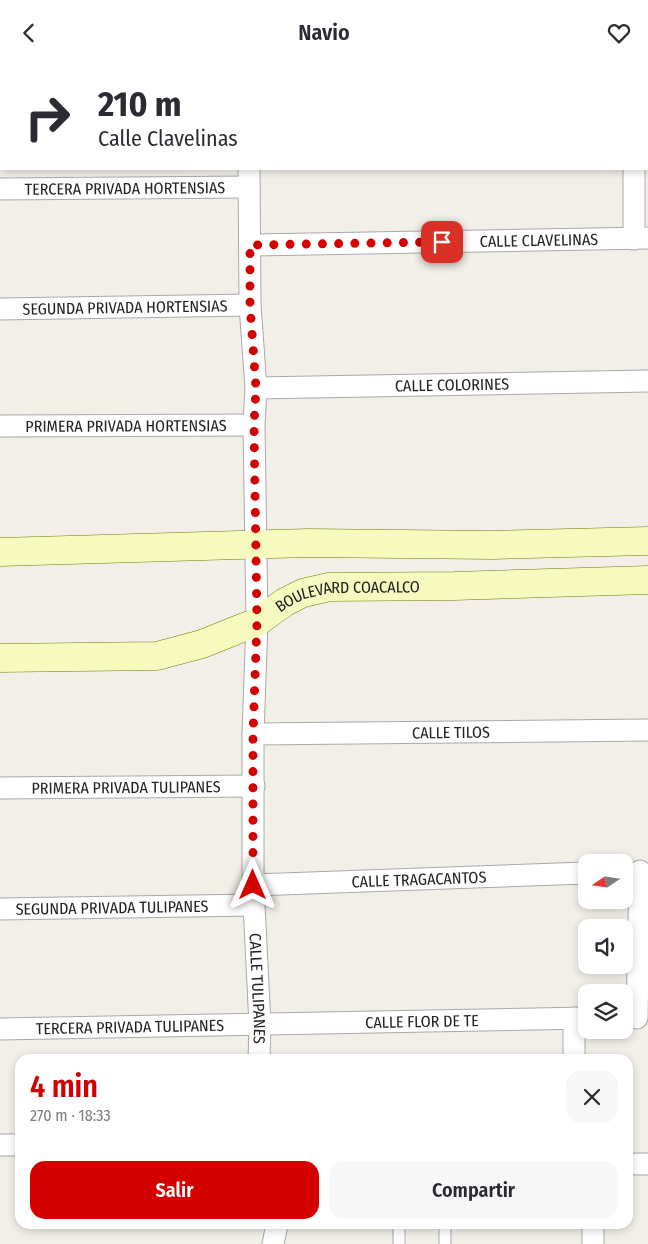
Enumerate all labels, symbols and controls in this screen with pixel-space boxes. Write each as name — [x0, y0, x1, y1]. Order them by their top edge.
icon: back — [15, 19, 43, 47]
text: Navio — [298, 19, 350, 46]
icon: heart — [605, 19, 633, 47]
text: 210 m — [98, 83, 182, 125]
icon: right — [15, 85, 80, 150]
text: Calle Clavelinas — [98, 125, 238, 152]
street label: TERCERA PRIVADA HORTENSIAS — [25, 178, 225, 198]
pin — [421, 221, 463, 263]
icon: arrive — [428, 228, 456, 256]
street label: CALLE CLAVELINAS — [480, 229, 598, 250]
street label: SEGUNDA PRIVADA HORTENSIAS — [22, 296, 228, 318]
street label: CALLE COLORINES — [395, 374, 509, 395]
street label: PRIMERA PRIVADA HORTENSIAS — [25, 416, 227, 435]
street label: BOULEVARD COACALCO — [271, 577, 420, 616]
street label: CALLE TILOS — [412, 722, 490, 742]
street label: PRIMERA PRIVADA TULIPANES — [31, 777, 221, 797]
north arrow — [578, 854, 632, 909]
map controls — [578, 854, 633, 1039]
position arrow — [226, 858, 278, 910]
street label: CALLE TRAGACANTOS — [351, 867, 487, 891]
street label: SEGUNDA PRIVADA TULIPANES — [15, 896, 209, 918]
button: sound — [578, 919, 633, 974]
street label: CALLE TULIPANES — [246, 933, 270, 1044]
button: layers — [578, 984, 633, 1039]
street label: CALLE FLOR DE TE — [365, 1011, 479, 1032]
street label: TERCERA PRIVADA TULIPANES — [36, 1015, 224, 1038]
text: 4 min — [30, 1069, 98, 1105]
button: close — [566, 1071, 618, 1123]
text: 270 m · 18:33 — [30, 1106, 111, 1125]
button: Salir — [30, 1161, 319, 1219]
button: Compartir — [329, 1161, 618, 1219]

